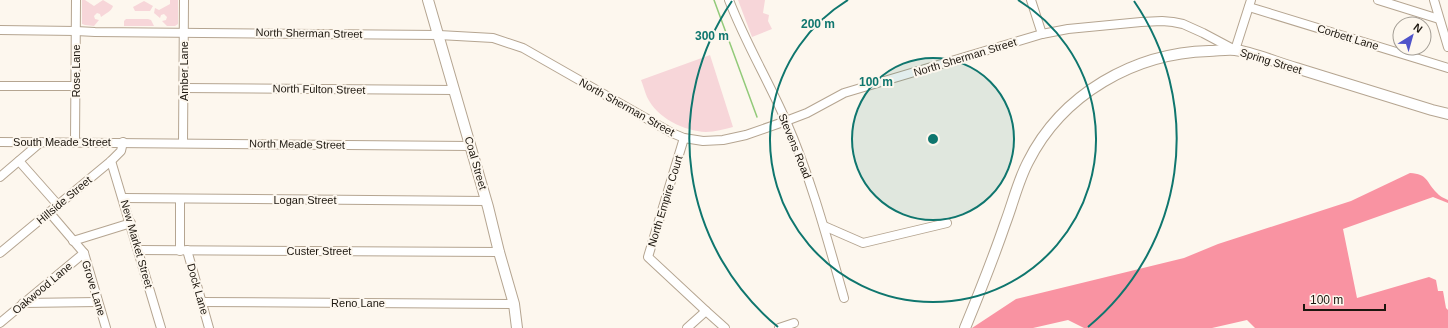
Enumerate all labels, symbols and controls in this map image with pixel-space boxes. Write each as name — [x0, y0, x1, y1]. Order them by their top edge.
north arrow — [1392, 16, 1432, 56]
text: 200 m — [801, 17, 835, 31]
text: N — [1411, 21, 1425, 35]
street label: Corbett Lane — [1316, 22, 1380, 52]
street label: North Sherman Street — [255, 26, 363, 40]
text: 300 m — [695, 29, 729, 43]
street label: North Sherman Street — [912, 36, 1018, 78]
street label: Amber Lane — [178, 41, 190, 101]
street label: Rose Lane — [70, 44, 82, 98]
street label: Spring Street — [1239, 46, 1303, 76]
text: 100 m — [859, 75, 893, 89]
street label: North Sherman Street — [577, 76, 677, 138]
street label: North Fulton Street — [272, 82, 366, 96]
street label: Stevens Road — [776, 112, 814, 180]
centre of rings — [926, 132, 940, 146]
street label: Coal Street — [463, 135, 489, 191]
street label: South Meade Street — [13, 136, 111, 148]
street label: North Meade Street — [249, 137, 345, 151]
street label: North Empire Court — [645, 154, 685, 248]
street label: Hillside Street — [34, 174, 94, 226]
street label: Logan Street — [274, 194, 337, 206]
street label: New Market Street — [119, 199, 155, 289]
street label: Custer Street — [287, 245, 351, 257]
street label: Grove Lane — [80, 259, 108, 317]
street label: Oakwood Lane — [10, 260, 74, 316]
street label: Dock Lane — [185, 262, 211, 316]
scale bar — [1304, 286, 1385, 312]
text: 100 m — [1310, 293, 1343, 307]
street label: Reno Lane — [331, 297, 385, 309]

